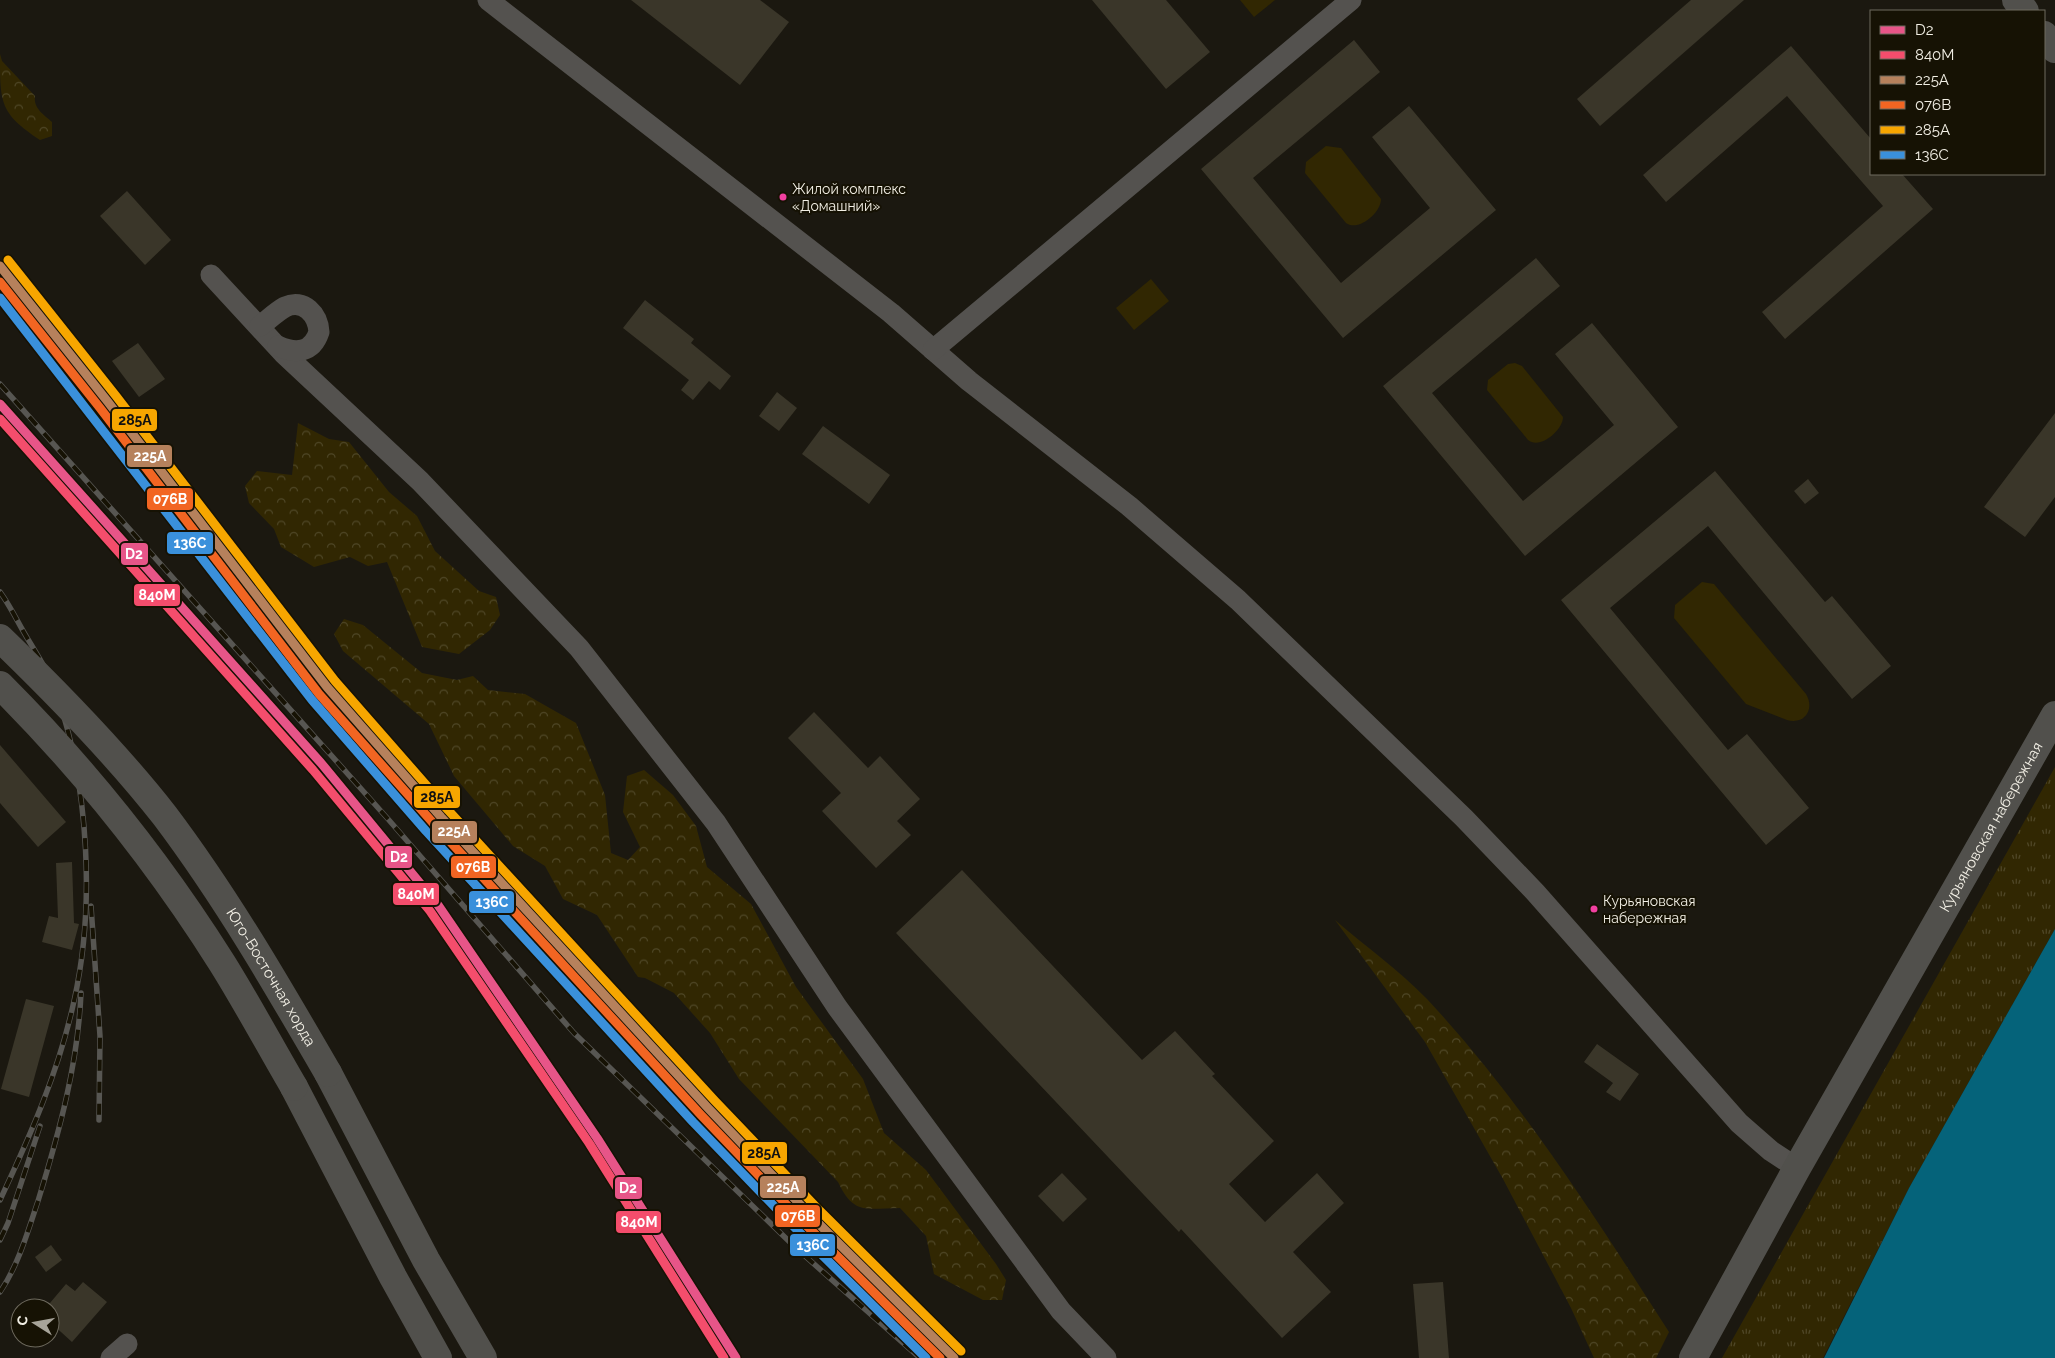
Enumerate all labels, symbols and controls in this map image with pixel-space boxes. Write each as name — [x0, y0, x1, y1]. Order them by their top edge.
legend — [1870, 10, 2045, 175]
text: D2 — [1915, 21, 1934, 39]
text: 840М — [1915, 46, 1954, 64]
text: 225А — [1915, 71, 1949, 89]
text: 076В — [1915, 96, 1951, 114]
text: 285А — [1915, 121, 1950, 139]
text: 136С — [1915, 146, 1949, 164]
place label: Жилой комплекс «Домашний» — [792, 181, 906, 214]
marker: Жилой комплекс «Домашний» — [778, 192, 788, 202]
line badge: 285А — [111, 408, 158, 432]
text: 285А — [118, 412, 152, 428]
line badge: 225А — [126, 444, 173, 468]
text: 225А — [134, 448, 167, 464]
line badge: 076В — [146, 487, 194, 511]
text: 076В — [153, 491, 188, 507]
line badge: 136С — [166, 531, 214, 555]
text: 136С — [174, 535, 207, 551]
line badge: D2 — [120, 542, 149, 566]
text: D2 — [125, 546, 143, 562]
line badge: 840М — [133, 583, 181, 607]
text: 840М — [138, 587, 176, 603]
street label: Курьяновская набережная — [1936, 739, 2047, 915]
line badge: 285А — [413, 785, 461, 809]
text: 285А — [420, 789, 454, 805]
line badge: 225А — [431, 820, 478, 844]
text: 225А — [438, 823, 471, 839]
line badge: D2 — [384, 845, 413, 869]
text: D2 — [390, 849, 408, 865]
line badge: 076В — [450, 855, 497, 879]
text: 076В — [456, 859, 491, 875]
line badge: 840М — [392, 882, 440, 906]
text: 840М — [397, 886, 435, 902]
line badge: 136С — [468, 890, 515, 914]
place label: Курьяновская набережная — [1603, 893, 1696, 926]
text: 136С — [476, 894, 509, 910]
marker: Курьяновская набережная — [1589, 904, 1599, 914]
street label: Юго-Восточная хорда — [222, 905, 320, 1050]
line badge: 285А — [741, 1141, 788, 1165]
text: 285А — [747, 1145, 781, 1161]
line badge: 225А — [759, 1175, 807, 1199]
line badge: D2 — [614, 1176, 643, 1200]
text: 225А — [767, 1179, 800, 1195]
text: D2 — [619, 1180, 637, 1196]
line badge: 076В — [774, 1204, 821, 1228]
text: 076В — [781, 1208, 816, 1224]
line badge: 840М — [615, 1210, 662, 1234]
text: 840М — [620, 1214, 658, 1230]
line badge: 136С — [789, 1233, 836, 1257]
text: 136С — [797, 1237, 830, 1253]
north arrow — [10, 1298, 60, 1348]
text: С — [13, 1314, 31, 1327]

